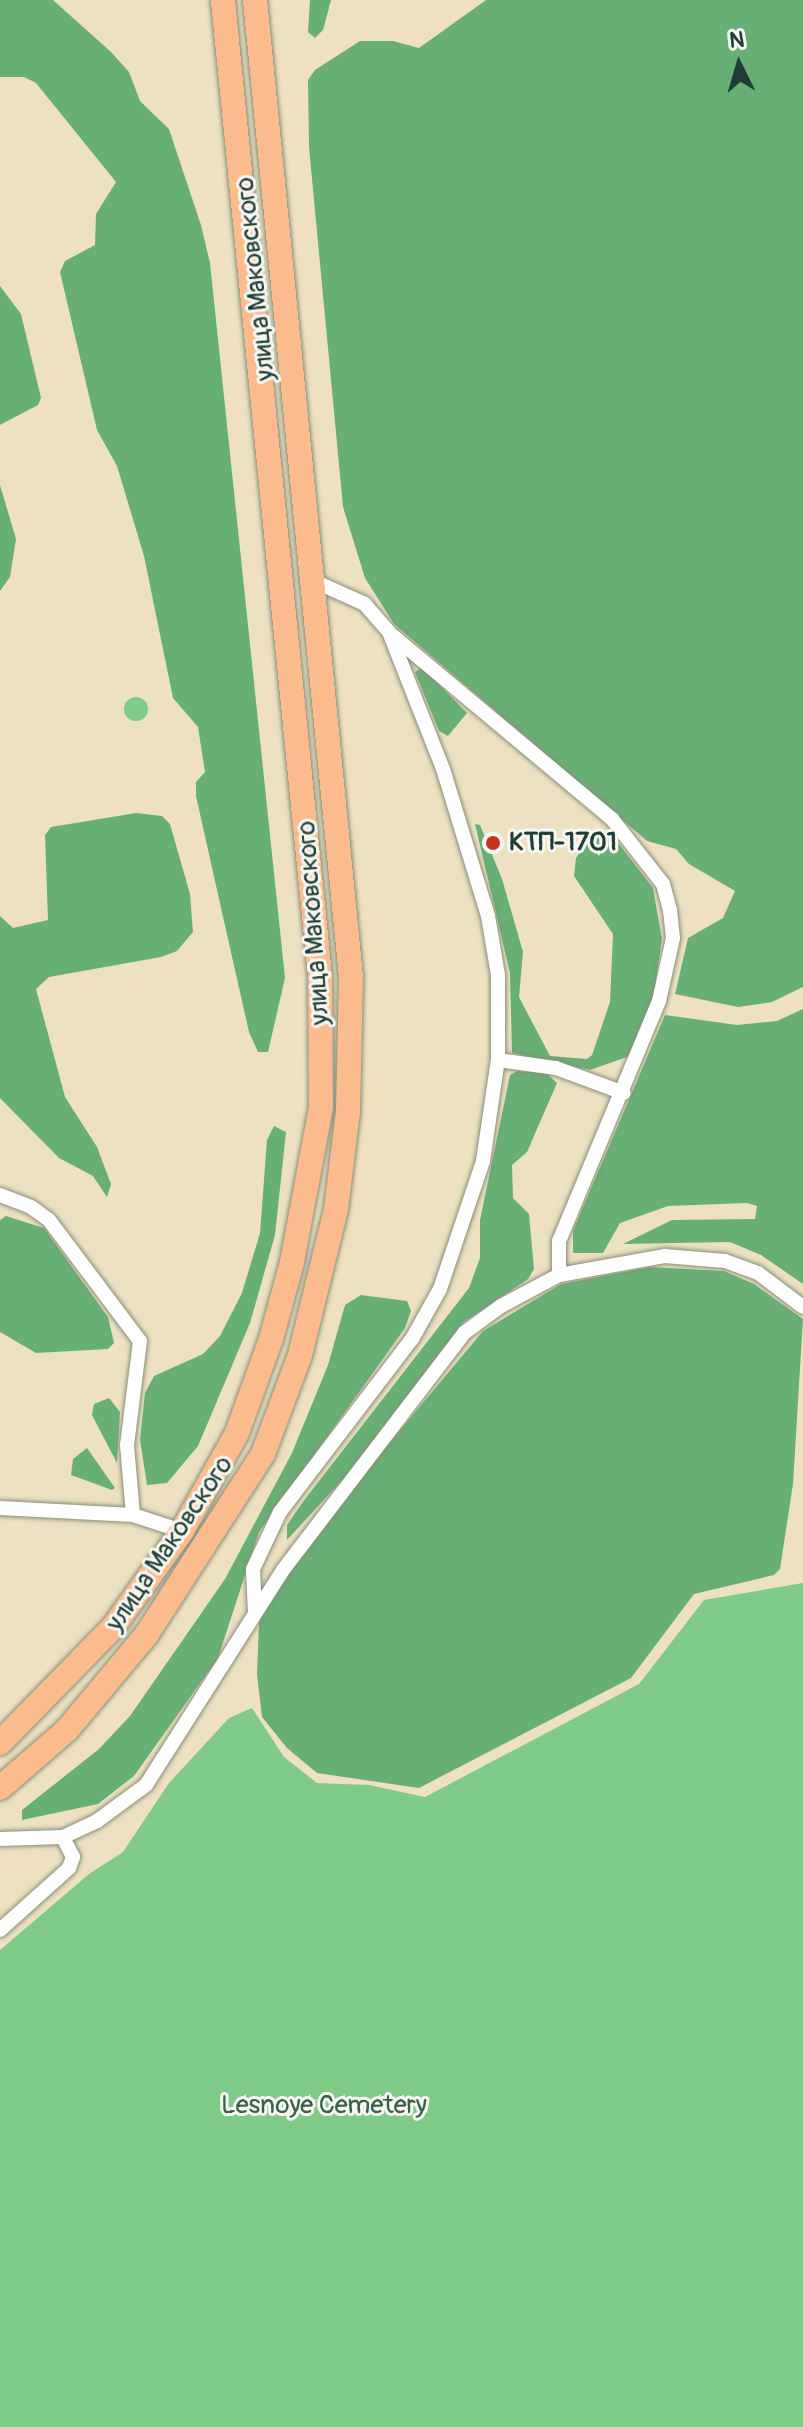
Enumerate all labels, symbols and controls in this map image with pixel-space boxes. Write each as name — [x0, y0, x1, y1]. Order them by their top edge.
north arrow — [699, 24, 779, 104]
text: N — [728, 25, 746, 55]
street label: улица Маковского — [230, 176, 282, 382]
street label: улица Маковского — [291, 820, 337, 1026]
place label: КТП-1701 — [509, 827, 617, 859]
marker: КТП-1701 — [484, 834, 502, 852]
street label: улица Маковского — [100, 1450, 240, 1638]
park label: Lesnoye Cemetery — [221, 2090, 427, 2122]

